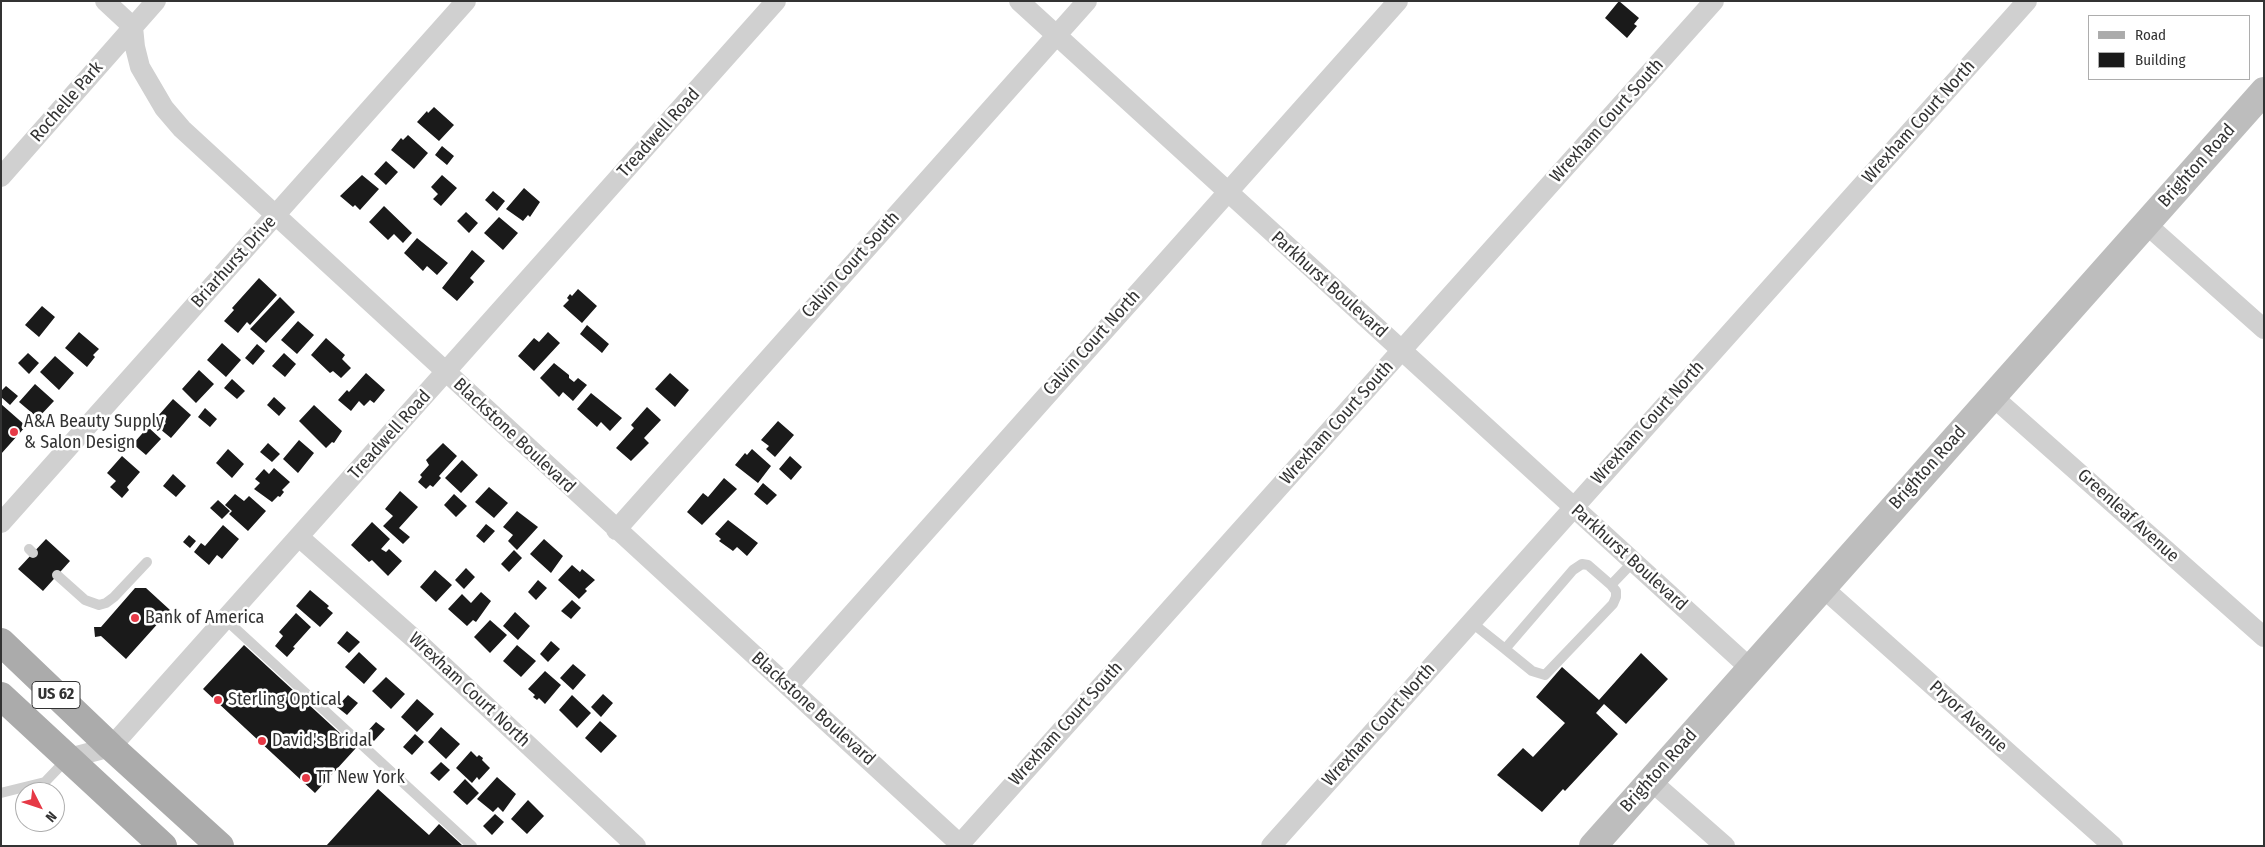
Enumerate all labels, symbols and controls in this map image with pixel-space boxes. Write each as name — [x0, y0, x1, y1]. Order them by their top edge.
legend — [2088, 15, 2250, 80]
text: Road — [2135, 26, 2166, 44]
text: Building — [2135, 51, 2186, 69]
street label: Wrexham Court South — [1546, 55, 1668, 187]
street label: Wrexham Court North — [1858, 56, 1980, 188]
street label: Rochelle Park — [26, 57, 108, 147]
street label: Treadwell Road — [613, 84, 705, 182]
street label: Brighton Road — [2154, 120, 2240, 212]
street label: Calvin Court South — [798, 207, 904, 323]
street label: Briarhurst Drive — [187, 211, 281, 313]
street label: Parkhurst Boulevard — [1266, 227, 1392, 343]
street label: Calvin Court North — [1039, 286, 1145, 400]
street label: Wrexham Court South — [1276, 357, 1398, 489]
street label: Wrexham Court North — [1587, 357, 1709, 489]
street label: Blackstone Boulevard — [449, 374, 579, 498]
street label: Treadwell Road — [344, 386, 436, 484]
place label: A&A Beauty Supply & Salon Design — [24, 411, 164, 454]
street label: Brighton Road — [1885, 422, 1971, 514]
marker: A&A Beauty Supply & Salon Design — [8, 426, 20, 438]
street label: Greenleaf Avenue — [2073, 465, 2183, 567]
street label: Parkhurst Boulevard — [1566, 500, 1692, 616]
place label: Bank of America — [145, 607, 264, 629]
marker: Bank of America — [129, 612, 141, 624]
street label: Wrexham Court North — [404, 628, 534, 752]
street label: Blackstone Boulevard — [747, 648, 879, 770]
street label: Wrexham Court South — [1005, 658, 1127, 790]
street label: Wrexham Court North — [1318, 659, 1440, 791]
street label: Pryor Avenue — [1925, 676, 2011, 758]
road number: US 62 — [32, 682, 80, 708]
place label: Sterling Optical — [228, 689, 341, 711]
marker: Sterling Optical — [212, 694, 224, 706]
street label: Brighton Road — [1616, 725, 1702, 817]
place label: David's Bridal — [272, 730, 372, 752]
marker: David's Bridal — [256, 735, 268, 747]
place label: TT New York — [316, 767, 405, 789]
marker: TT New York — [300, 772, 312, 784]
north arrow — [15, 782, 65, 832]
text: N — [42, 808, 60, 825]

